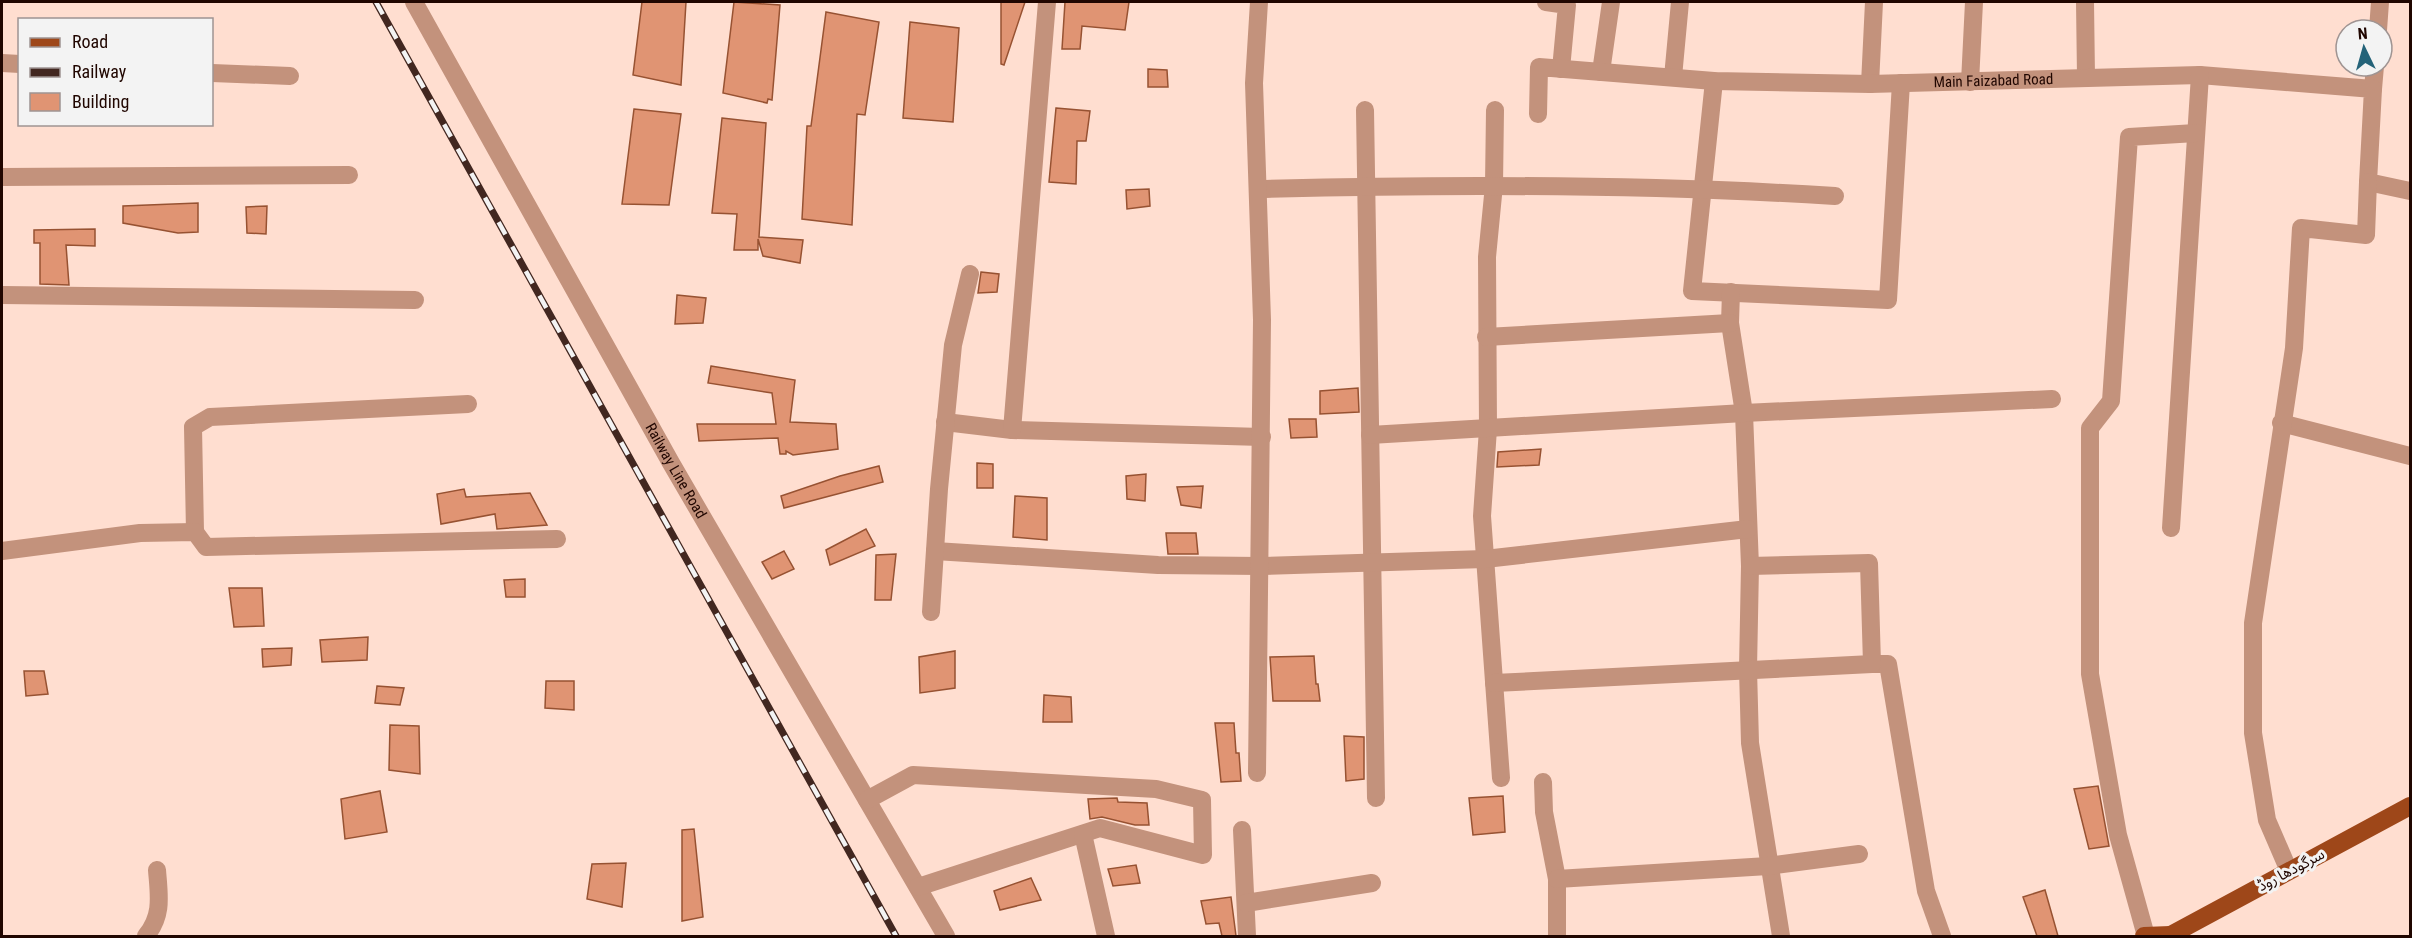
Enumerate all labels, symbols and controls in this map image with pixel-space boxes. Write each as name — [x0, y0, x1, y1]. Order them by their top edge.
legend — [18, 18, 213, 126]
north arrow — [2334, 18, 2394, 78]
text: N — [2357, 24, 2368, 43]
text: Road — [72, 31, 108, 52]
text: Railway — [72, 61, 127, 82]
street label: Main Faizabad Road — [1933, 70, 2053, 91]
text: Building — [72, 91, 129, 112]
street label: Railway Line Road — [642, 420, 710, 522]
street label: سرگودھا روڈ — [2254, 845, 2328, 895]

